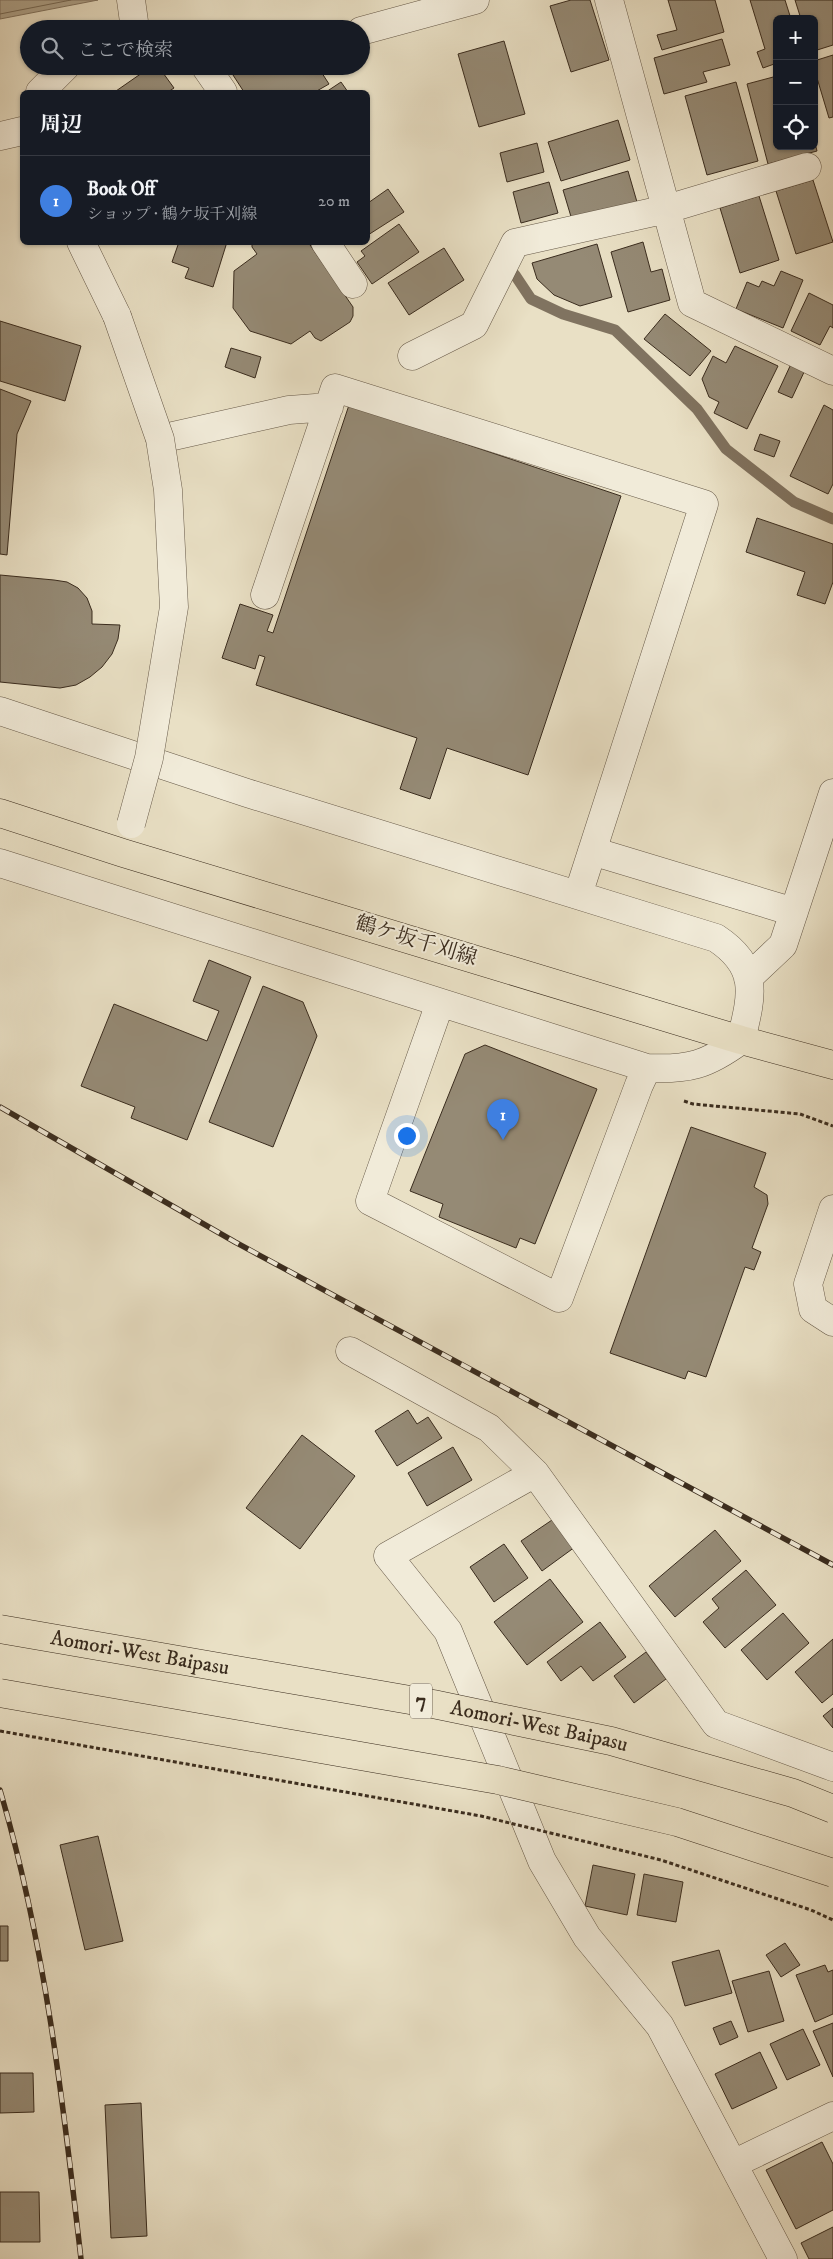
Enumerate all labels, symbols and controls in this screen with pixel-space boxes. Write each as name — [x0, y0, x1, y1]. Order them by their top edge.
map controls — [773, 15, 818, 150]
button: + — [773, 15, 818, 60]
search box — [20, 20, 370, 75]
icon: search — [38, 34, 66, 62]
text: ここで検索 — [78, 39, 173, 62]
button: − — [773, 60, 818, 105]
button: locate — [773, 105, 818, 150]
text: 周辺 — [40, 112, 82, 138]
text: Book Off — [87, 178, 155, 201]
text: 1 — [53, 191, 59, 211]
text: 20 m — [318, 191, 350, 211]
text: ショップ · 鶴ケ坂千刈線 — [87, 204, 257, 224]
street label: 鶴ケ坂千刈線 — [352, 910, 480, 972]
pin: 1 — [487, 1099, 519, 1140]
your location — [394, 1123, 420, 1149]
street label: Aomori-West Baipasu — [49, 1625, 231, 1681]
road number: 7 — [410, 1684, 432, 1718]
street label: Aomori-West Baipasu — [448, 1695, 631, 1758]

